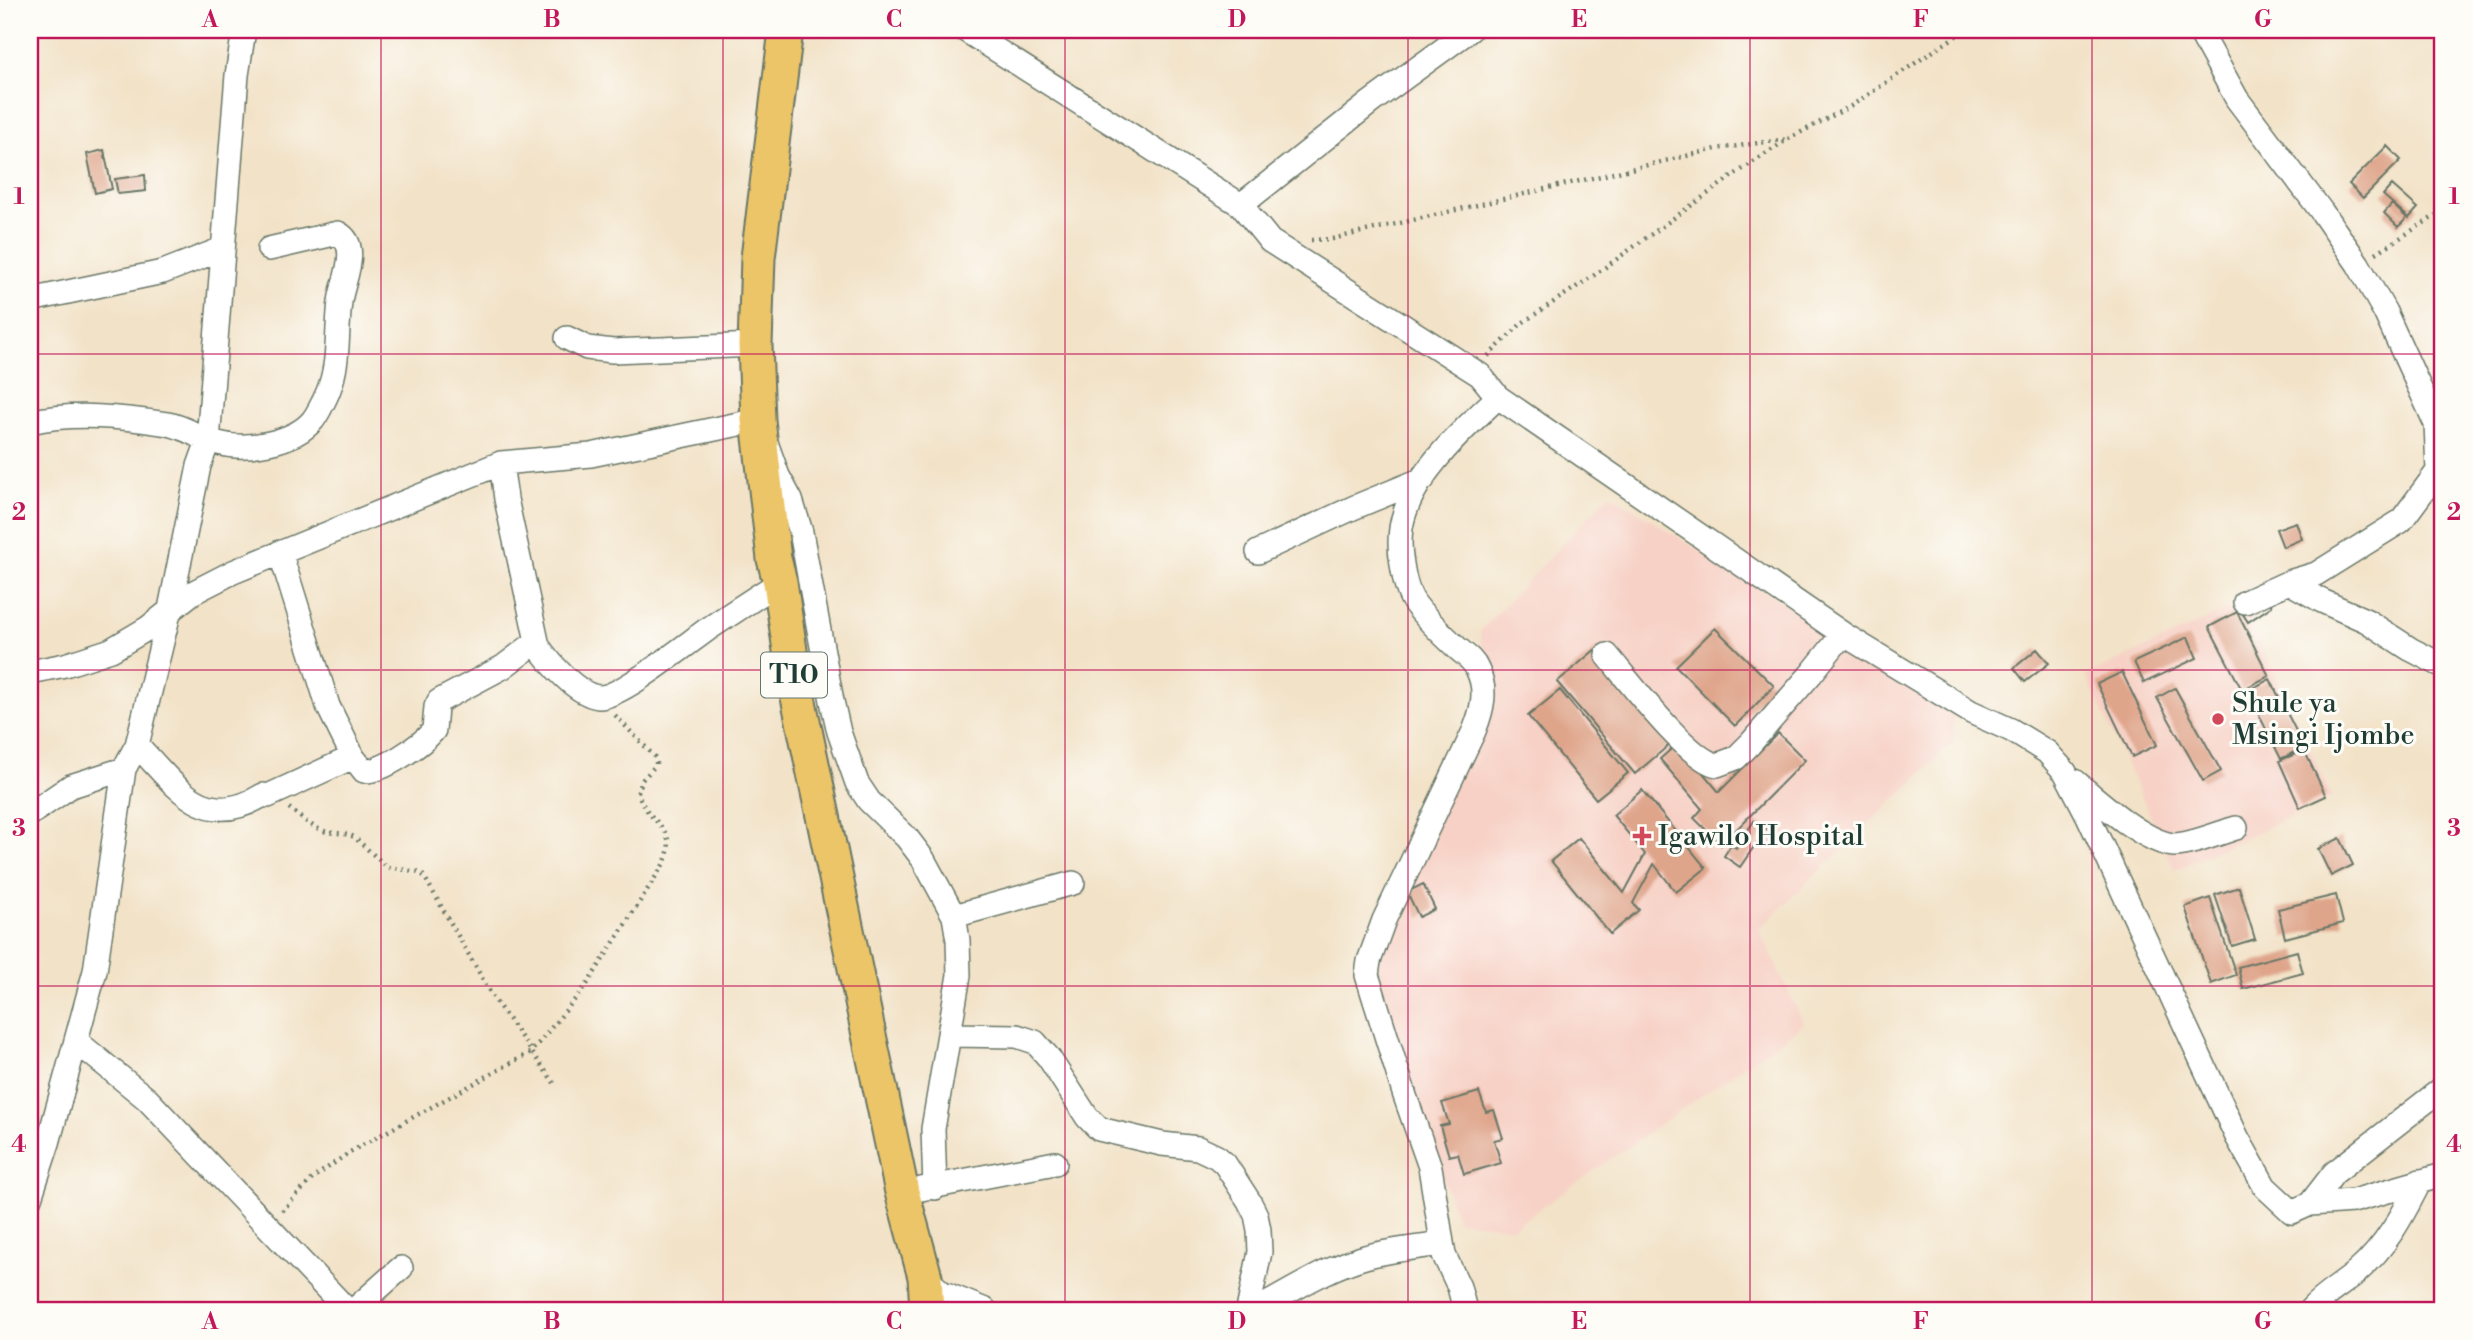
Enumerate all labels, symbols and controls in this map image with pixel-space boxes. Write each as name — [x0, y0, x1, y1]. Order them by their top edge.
text: A — [201, 6, 219, 34]
text: B — [543, 6, 561, 34]
text: C — [886, 6, 902, 34]
text: D — [1228, 6, 1246, 34]
text: E — [1571, 6, 1587, 34]
text: F — [1913, 6, 1929, 34]
text: G — [2254, 6, 2272, 34]
text: 1 — [13, 183, 25, 211]
text: 1 — [2448, 183, 2460, 211]
text: 2 — [12, 499, 26, 527]
text: 2 — [2447, 499, 2461, 527]
road number: T10 — [761, 652, 827, 698]
place label: Shule ya Msingi Ijombe — [2232, 686, 2415, 753]
marker: Shule ya Msingi Ijombe — [2210, 711, 2226, 727]
text: 3 — [12, 815, 26, 843]
text: 3 — [2447, 815, 2461, 843]
place label: Igawilo Hospital — [1658, 819, 1864, 854]
marker: Igawilo Hospital — [1632, 826, 1652, 846]
text: 4 — [11, 1131, 27, 1159]
text: 4 — [2446, 1131, 2462, 1159]
text: A — [201, 1308, 219, 1336]
text: B — [543, 1308, 561, 1336]
text: C — [886, 1308, 902, 1336]
text: D — [1228, 1308, 1246, 1336]
text: E — [1571, 1308, 1587, 1336]
text: F — [1913, 1308, 1929, 1336]
text: G — [2254, 1308, 2272, 1336]

